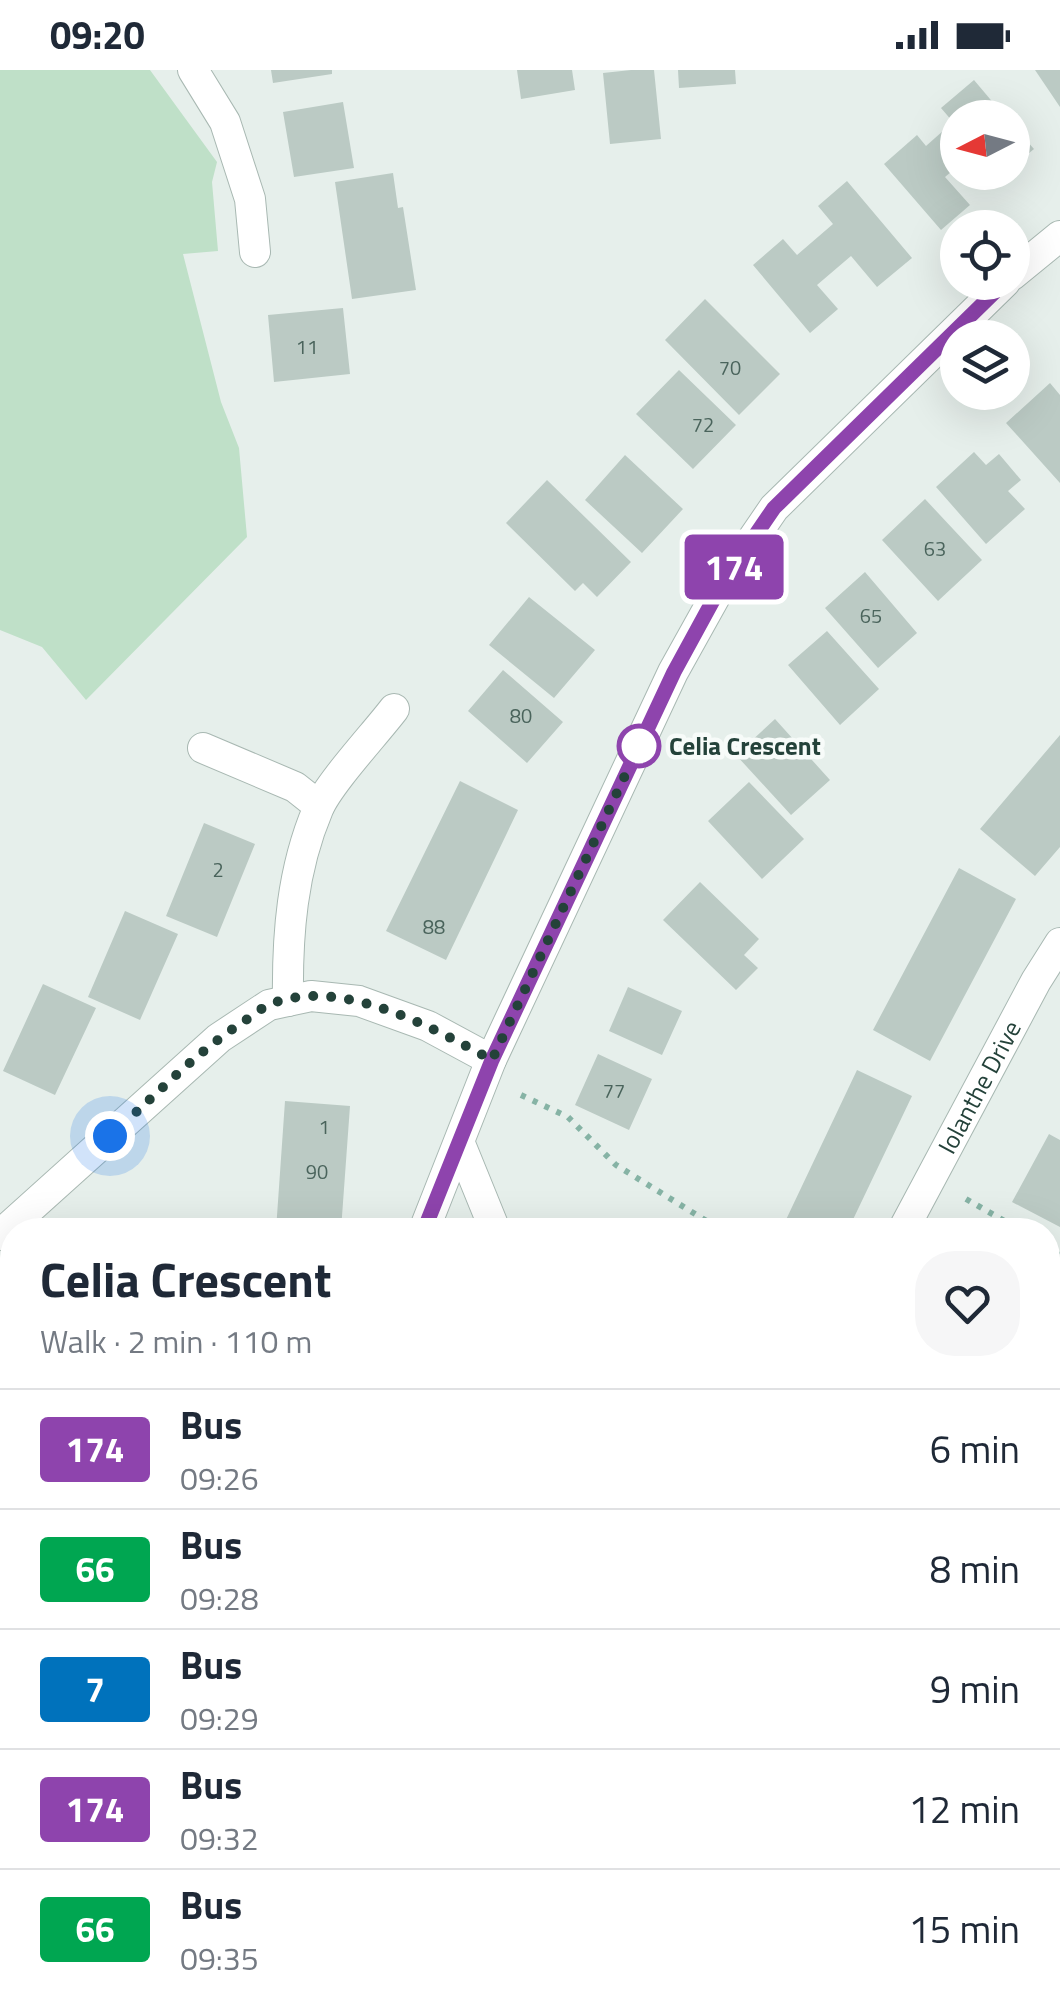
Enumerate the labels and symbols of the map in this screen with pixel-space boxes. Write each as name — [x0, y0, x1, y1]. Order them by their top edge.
north arrow — [940, 100, 1030, 190]
house number: 11 — [296, 331, 318, 362]
house number: 70 — [719, 352, 741, 383]
house number: 72 — [692, 409, 714, 440]
house number: 63 — [924, 533, 946, 564]
line badge: 174 — [676, 534, 792, 600]
house number: 65 — [860, 600, 882, 631]
house number: 80 — [510, 700, 532, 731]
marker: Celia Crescent — [618, 725, 660, 767]
place label: Celia Crescent — [669, 727, 821, 765]
house number: 2 — [212, 854, 224, 885]
house number: 88 — [423, 911, 445, 942]
street label: Iolanthe Drive — [928, 1014, 1030, 1160]
house number: 77 — [603, 1075, 625, 1106]
your location — [85, 1111, 135, 1161]
house number: 1 — [318, 1111, 330, 1142]
house number: 90 — [306, 1156, 328, 1187]

